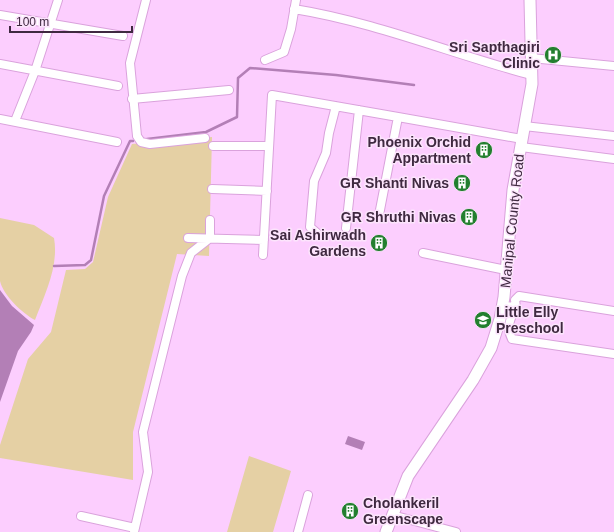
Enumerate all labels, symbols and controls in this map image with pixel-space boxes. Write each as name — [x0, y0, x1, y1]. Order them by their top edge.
scale bar — [10, 8, 132, 34]
text: 100 m — [16, 15, 49, 29]
place label: Sri Sapthagiri Clinic — [449, 39, 540, 71]
hospital icon: Sri Sapthagiri Clinic — [543, 45, 563, 65]
place label: Phoenix Orchid Appartment — [368, 134, 471, 166]
building icon: Phoenix Orchid Appartment — [474, 140, 494, 160]
street label: Manipal County Road — [497, 153, 527, 289]
building icon: GR Shanti Nivas — [452, 173, 472, 193]
place label: GR Shanti Nivas — [340, 175, 449, 191]
building icon: GR Shruthi Nivas — [459, 207, 479, 227]
place label: GR Shruthi Nivas — [341, 209, 456, 225]
place label: Sai Ashirwadh Gardens — [270, 227, 366, 259]
building icon: Sai Ashirwadh Gardens — [369, 233, 389, 253]
place label: Little Elly Preschool — [496, 304, 564, 336]
school or university icon: Little Elly Preschool — [473, 310, 493, 330]
place label: Cholankeril Greenscape — [363, 495, 443, 527]
building icon: Cholankeril Greenscape — [340, 501, 360, 521]

